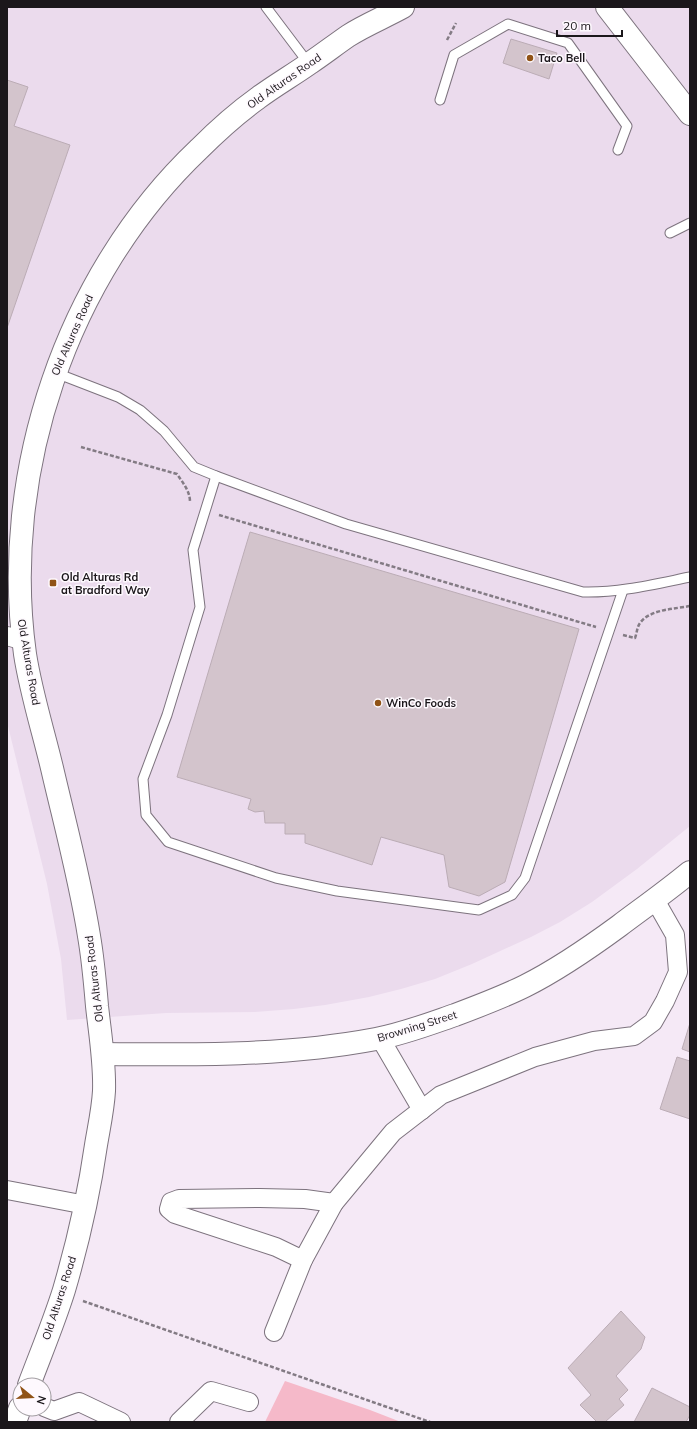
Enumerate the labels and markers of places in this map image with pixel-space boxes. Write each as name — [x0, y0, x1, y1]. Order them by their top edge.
place label: Taco Bell — [538, 51, 585, 65]
marker: Taco Bell — [525, 53, 535, 63]
place label: Old Alturas Rd at Bradford Way — [61, 570, 149, 597]
marker: Old Alturas Rd at Bradford Way — [48, 578, 58, 588]
place label: WinCo Foods — [386, 696, 456, 710]
marker: WinCo Foods — [373, 698, 383, 708]

